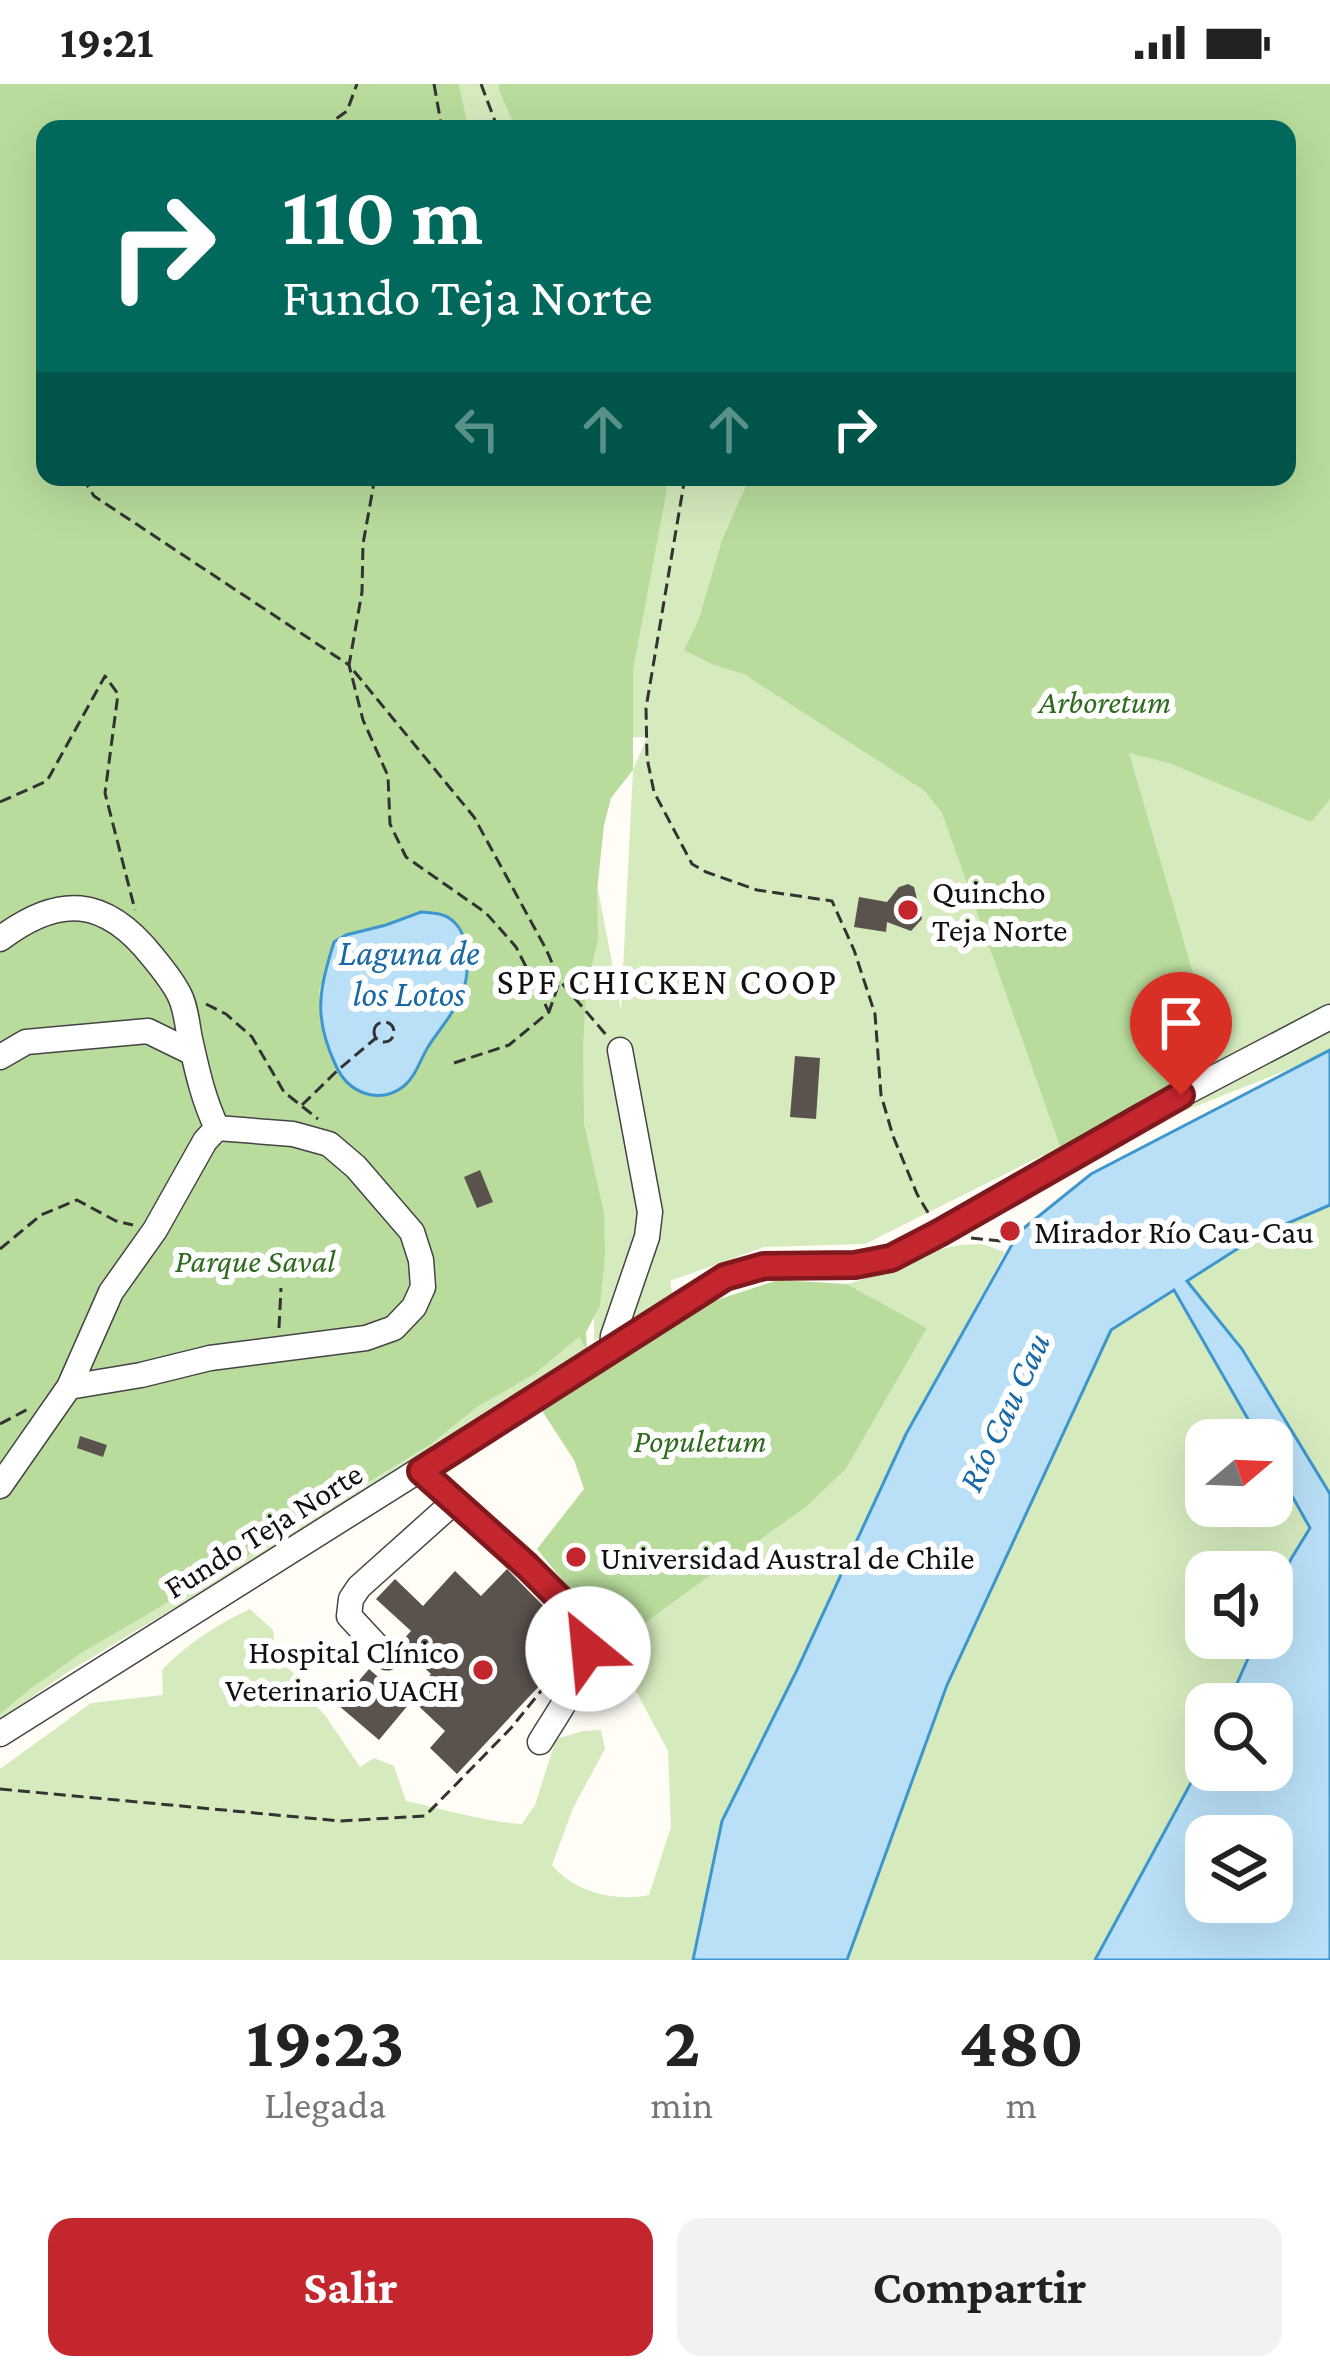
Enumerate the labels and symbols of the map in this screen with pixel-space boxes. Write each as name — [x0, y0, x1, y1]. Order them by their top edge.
park label: Arboretum — [1037, 683, 1171, 720]
place label: Quincho Teja Norte — [932, 873, 1068, 948]
marker: Quincho Teja Norte — [895, 897, 921, 923]
water label: Laguna de los Lotos — [338, 933, 480, 1014]
district label: SPF CHICKEN COOP — [497, 962, 839, 1002]
pin — [1130, 972, 1232, 1095]
place label: Mirador Río Cau-Cau — [1034, 1213, 1314, 1250]
marker: Mirador Río Cau-Cau — [997, 1218, 1023, 1244]
park label: Parque Saval — [175, 1242, 336, 1279]
water label: Río Cau Cau — [950, 1326, 1058, 1498]
north arrow — [1185, 1419, 1293, 1527]
park label: Populetum — [633, 1422, 767, 1459]
street label: Fundo Teja Norte — [157, 1454, 369, 1606]
place label: Universidad Austral de Chile — [600, 1539, 975, 1576]
marker: Universidad Austral de Chile — [563, 1544, 589, 1570]
position arrow — [525, 1586, 651, 1712]
place label: Hospital Clínico Veterinario UACH — [225, 1633, 459, 1708]
marker: Hospital Clínico Veterinario UACH — [470, 1657, 496, 1683]

